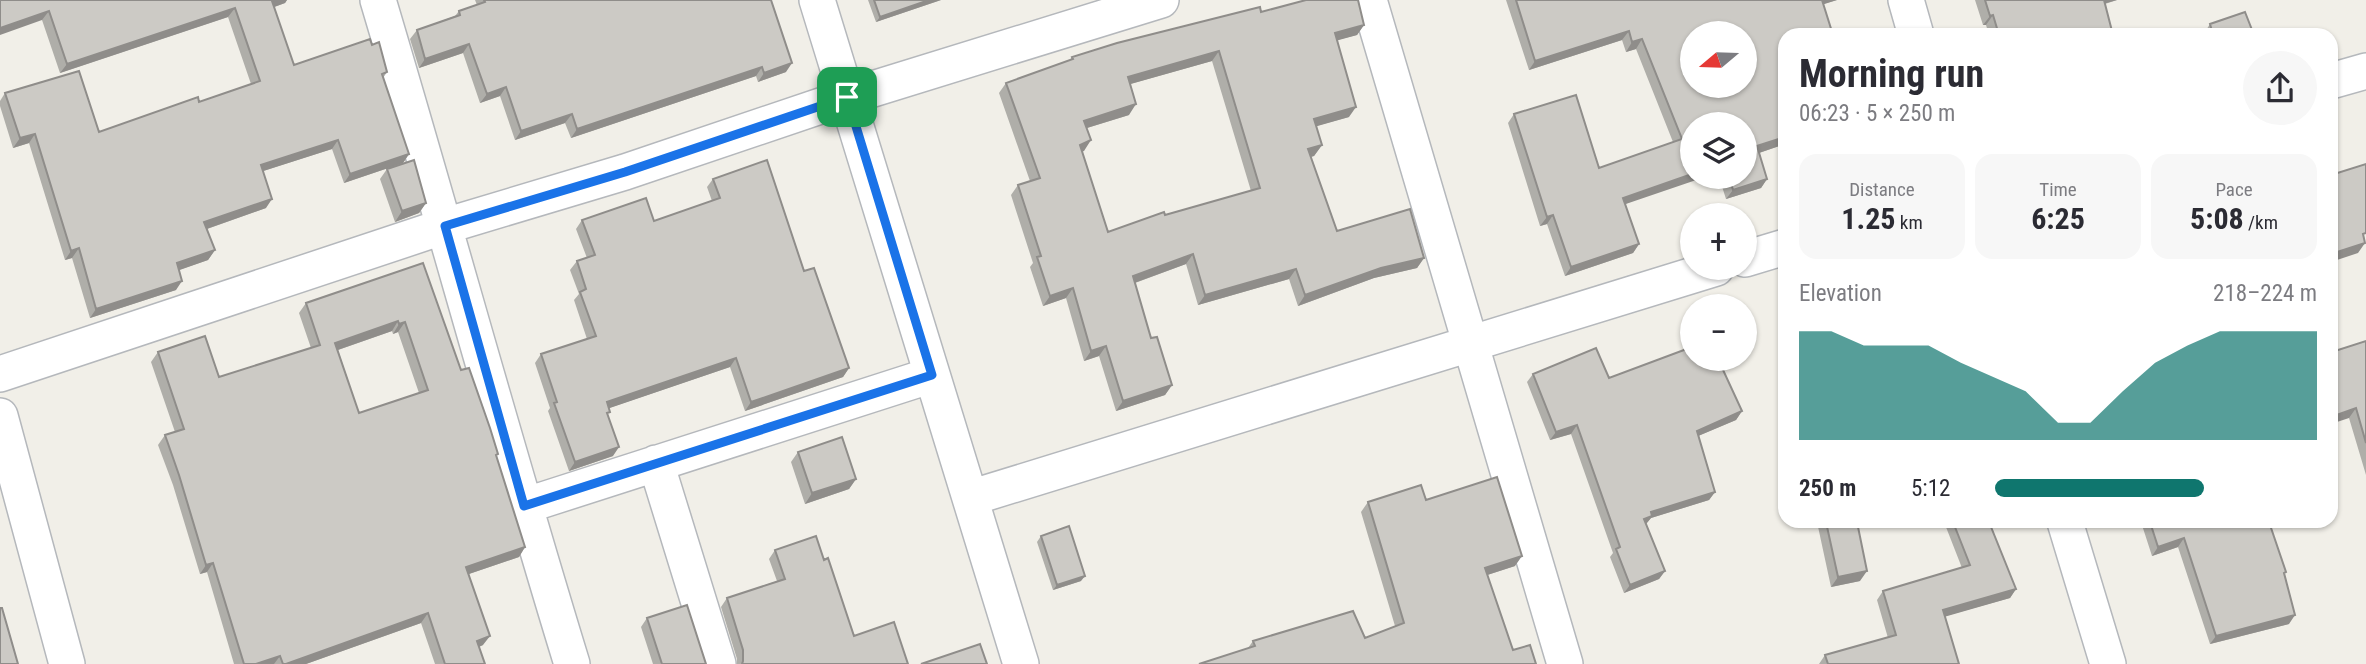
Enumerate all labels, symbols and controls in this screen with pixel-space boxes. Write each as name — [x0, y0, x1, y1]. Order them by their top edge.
north arrow — [1680, 21, 1757, 98]
map controls — [1680, 21, 1757, 371]
button: share — [2243, 51, 2317, 125]
text: Morning run — [1799, 52, 1984, 96]
pin — [817, 67, 877, 127]
icon: arrive — [828, 78, 866, 116]
text: 06:23 · 5 × 250 m — [1799, 100, 1955, 127]
button: layers — [1680, 112, 1757, 189]
text: Distance — [1849, 178, 1915, 201]
text: Time — [2039, 178, 2077, 201]
text: Pace — [2215, 178, 2253, 201]
text: 1.25 — [1841, 201, 1895, 236]
text: 6:25 — [2031, 201, 2085, 236]
text: 5:08 — [2190, 201, 2244, 236]
button: + — [1680, 203, 1757, 280]
text: km — [1895, 211, 1923, 234]
text: /km — [2244, 211, 2278, 234]
text: Elevation — [1799, 280, 1882, 307]
text: 218–224 m — [2213, 280, 2317, 307]
button: − — [1680, 294, 1757, 371]
text: 250 m — [1799, 475, 1856, 502]
text: 5:12 — [1911, 475, 1950, 502]

